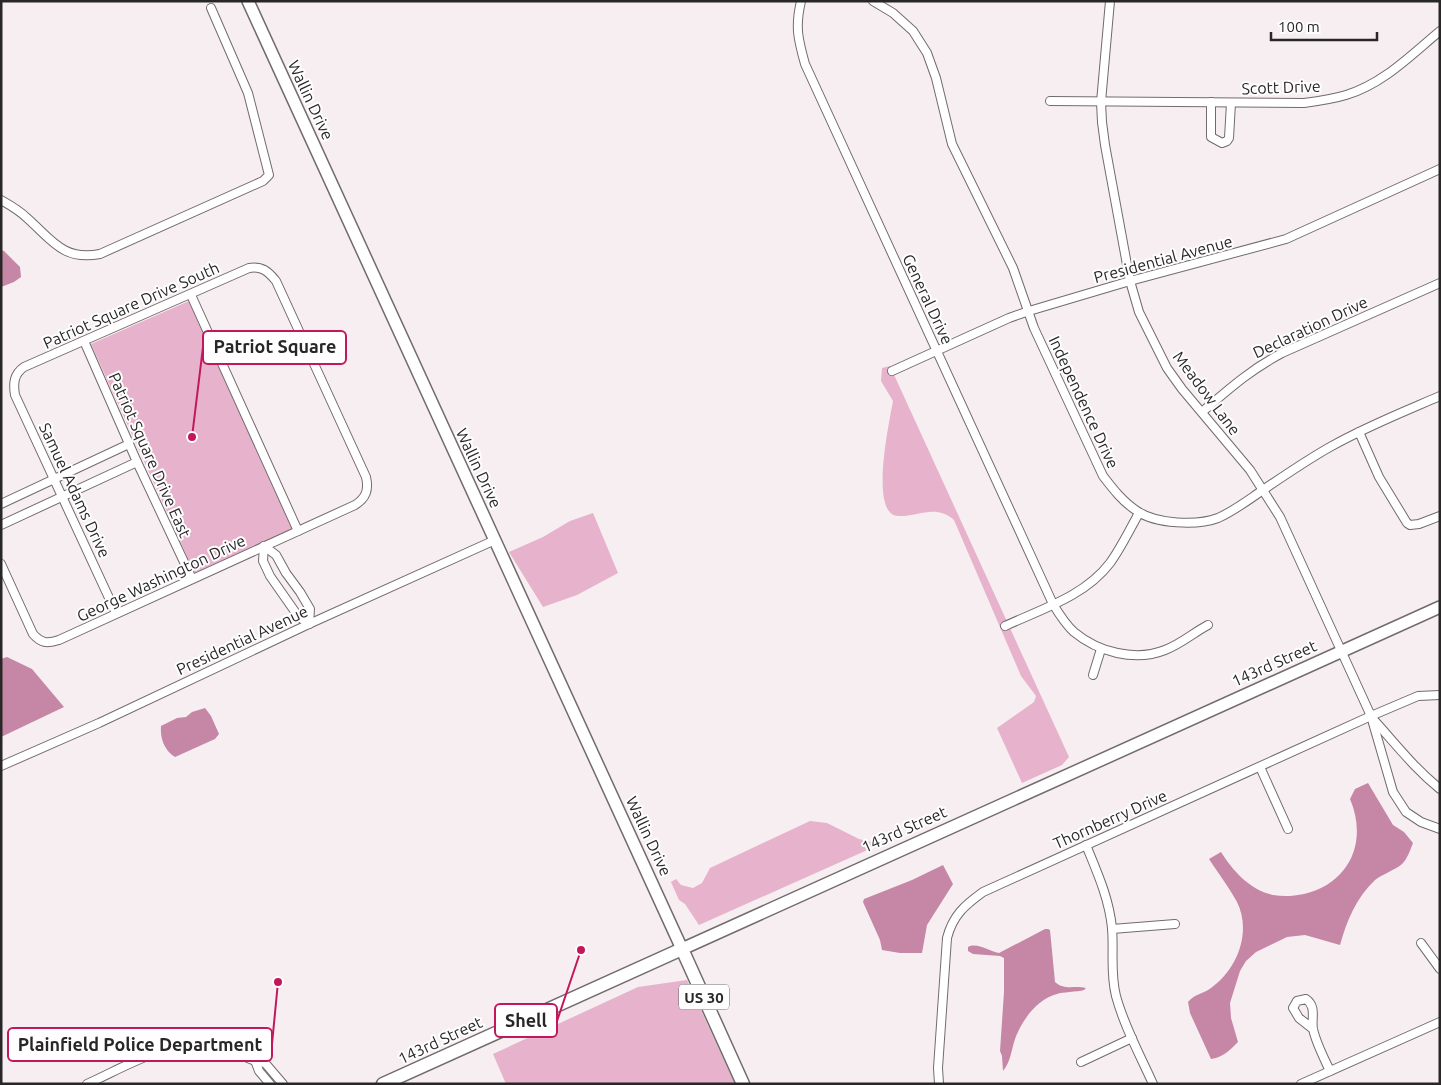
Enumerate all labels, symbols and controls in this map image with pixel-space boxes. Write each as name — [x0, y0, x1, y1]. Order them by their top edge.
scale bar — [1271, 10, 1377, 42]
text: 100 m — [1278, 18, 1320, 35]
street label: Wallin Drive — [285, 57, 337, 143]
street label: Scott Drive — [1241, 77, 1321, 97]
street label: Presidential Avenue — [1092, 232, 1234, 286]
street label: General Drive — [899, 251, 957, 347]
street label: Patriot Square Drive South — [40, 258, 222, 352]
street label: Declaration Drive — [1250, 293, 1370, 361]
callout: Patriot Square — [203, 331, 346, 364]
street label: Independence Drive — [1045, 333, 1123, 471]
text: Patriot Square — [214, 336, 336, 356]
street label: Meadow Lane — [1170, 348, 1244, 438]
street label: Patriot Square Drive East — [105, 370, 195, 541]
street label: Samuel Adams Drive — [36, 420, 114, 560]
street label: Wallin Drive — [453, 425, 505, 511]
street label: George Washington Drive — [74, 531, 248, 625]
street label: Presidential Avenue — [173, 602, 311, 678]
street label: 143rd Street — [1229, 636, 1320, 690]
street label: Thornberry Drive — [1050, 786, 1170, 852]
street label: Wallin Drive — [623, 793, 675, 879]
street label: 143rd Street — [859, 802, 950, 856]
road number: US 30 — [679, 984, 729, 1010]
callout: Shell — [495, 1004, 557, 1037]
text: Shell — [505, 1010, 548, 1030]
street label: 143rd Street — [395, 1012, 486, 1067]
callout: Plainfield Police Department — [8, 1028, 272, 1061]
text: Plainfield Police Department — [18, 1034, 263, 1054]

